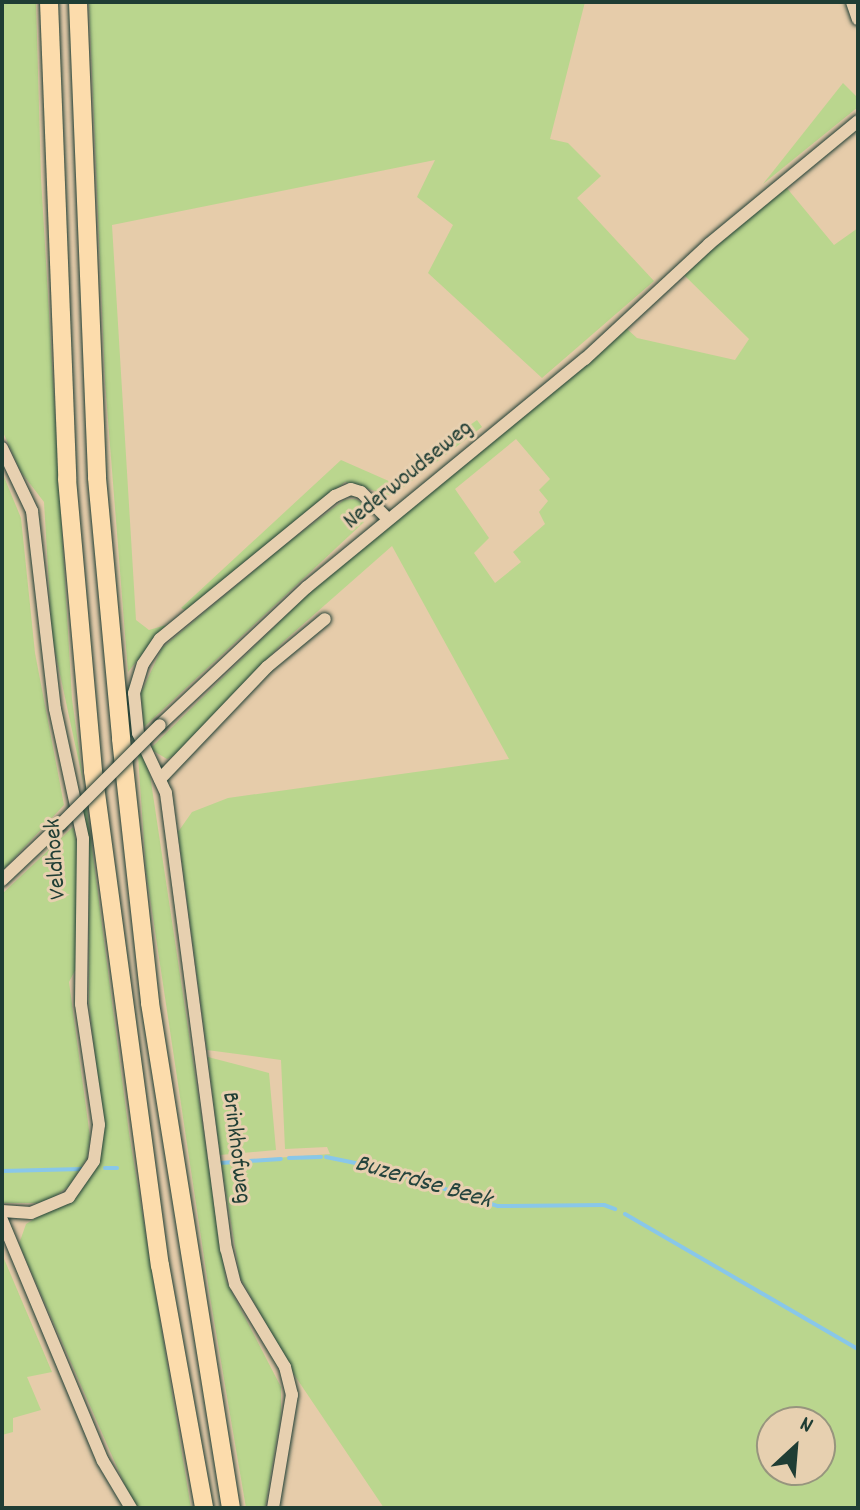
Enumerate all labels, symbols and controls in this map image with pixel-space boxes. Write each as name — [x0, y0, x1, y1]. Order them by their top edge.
street label: Nederwoudseweg — [339, 415, 479, 537]
street label: Veldhoek — [40, 818, 74, 900]
street label: Brinkhofweg — [214, 1091, 256, 1205]
water label: Buzerdse Beek — [351, 1149, 495, 1217]
north arrow — [756, 1406, 836, 1486]
text: N — [794, 1409, 818, 1442]

